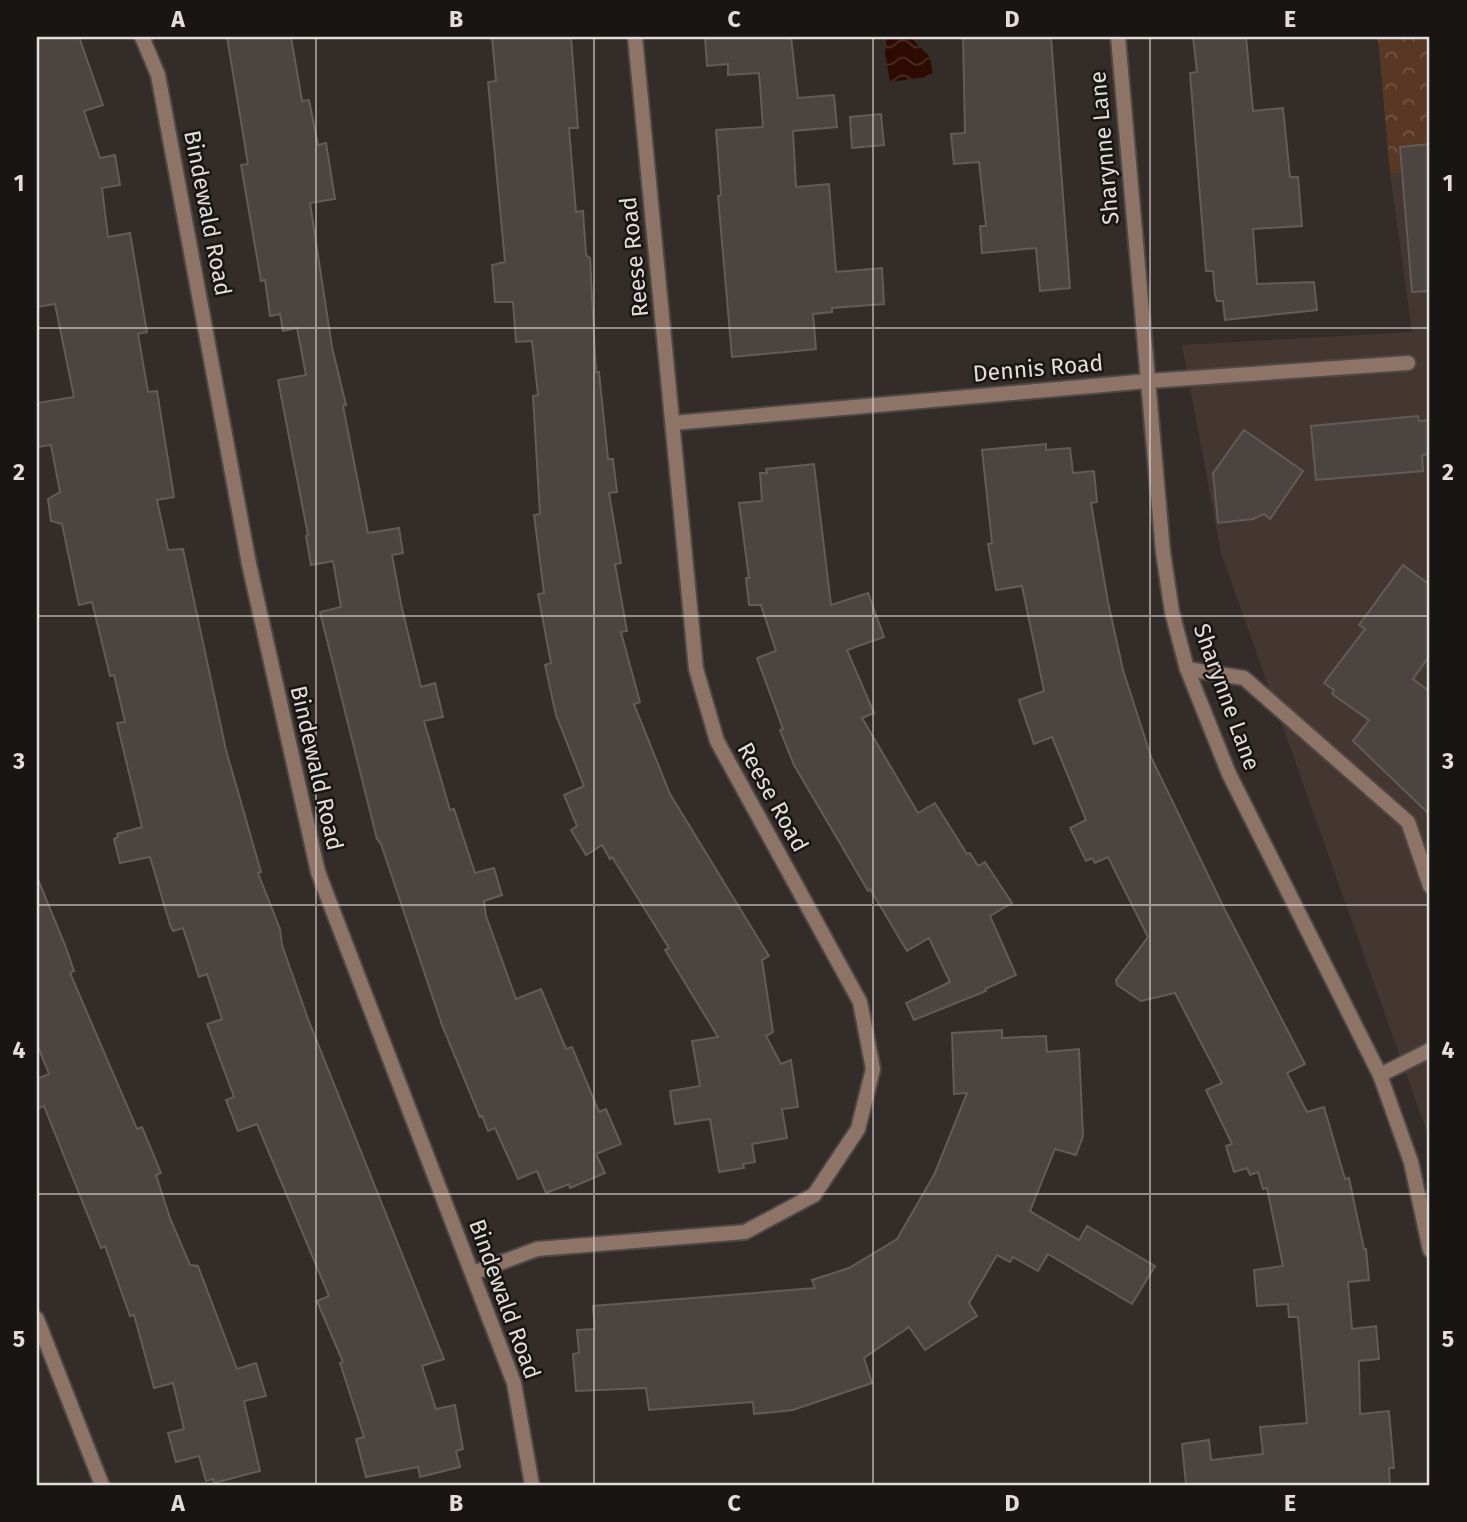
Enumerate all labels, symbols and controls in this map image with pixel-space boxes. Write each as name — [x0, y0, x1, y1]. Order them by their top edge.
text: A — [170, 5, 185, 33]
text: B — [449, 5, 463, 33]
text: C — [727, 5, 741, 33]
text: D — [1005, 5, 1020, 33]
text: E — [1284, 5, 1296, 33]
street label: Sharynne Lane — [1083, 70, 1125, 226]
street label: Bindewald Road — [178, 128, 238, 298]
text: 1 — [14, 169, 24, 197]
text: 1 — [1443, 169, 1453, 197]
street label: Reese Road — [614, 195, 654, 319]
street label: Dennis Road — [972, 348, 1104, 388]
text: 2 — [13, 458, 25, 486]
text: 2 — [1442, 458, 1454, 486]
street label: Sharynne Lane — [1187, 620, 1267, 774]
street label: Bindewald Road — [284, 683, 350, 853]
street label: Reese Road — [731, 737, 815, 857]
text: 3 — [12, 747, 25, 775]
text: 3 — [1441, 747, 1454, 775]
text: 4 — [13, 1036, 26, 1064]
text: 4 — [1442, 1036, 1455, 1064]
street label: Bindewald Road — [463, 1215, 547, 1383]
text: 5 — [13, 1325, 25, 1353]
text: 5 — [1442, 1325, 1454, 1353]
text: A — [170, 1489, 185, 1517]
text: B — [449, 1489, 463, 1517]
text: C — [727, 1489, 741, 1517]
text: D — [1005, 1489, 1020, 1517]
text: E — [1284, 1489, 1296, 1517]

